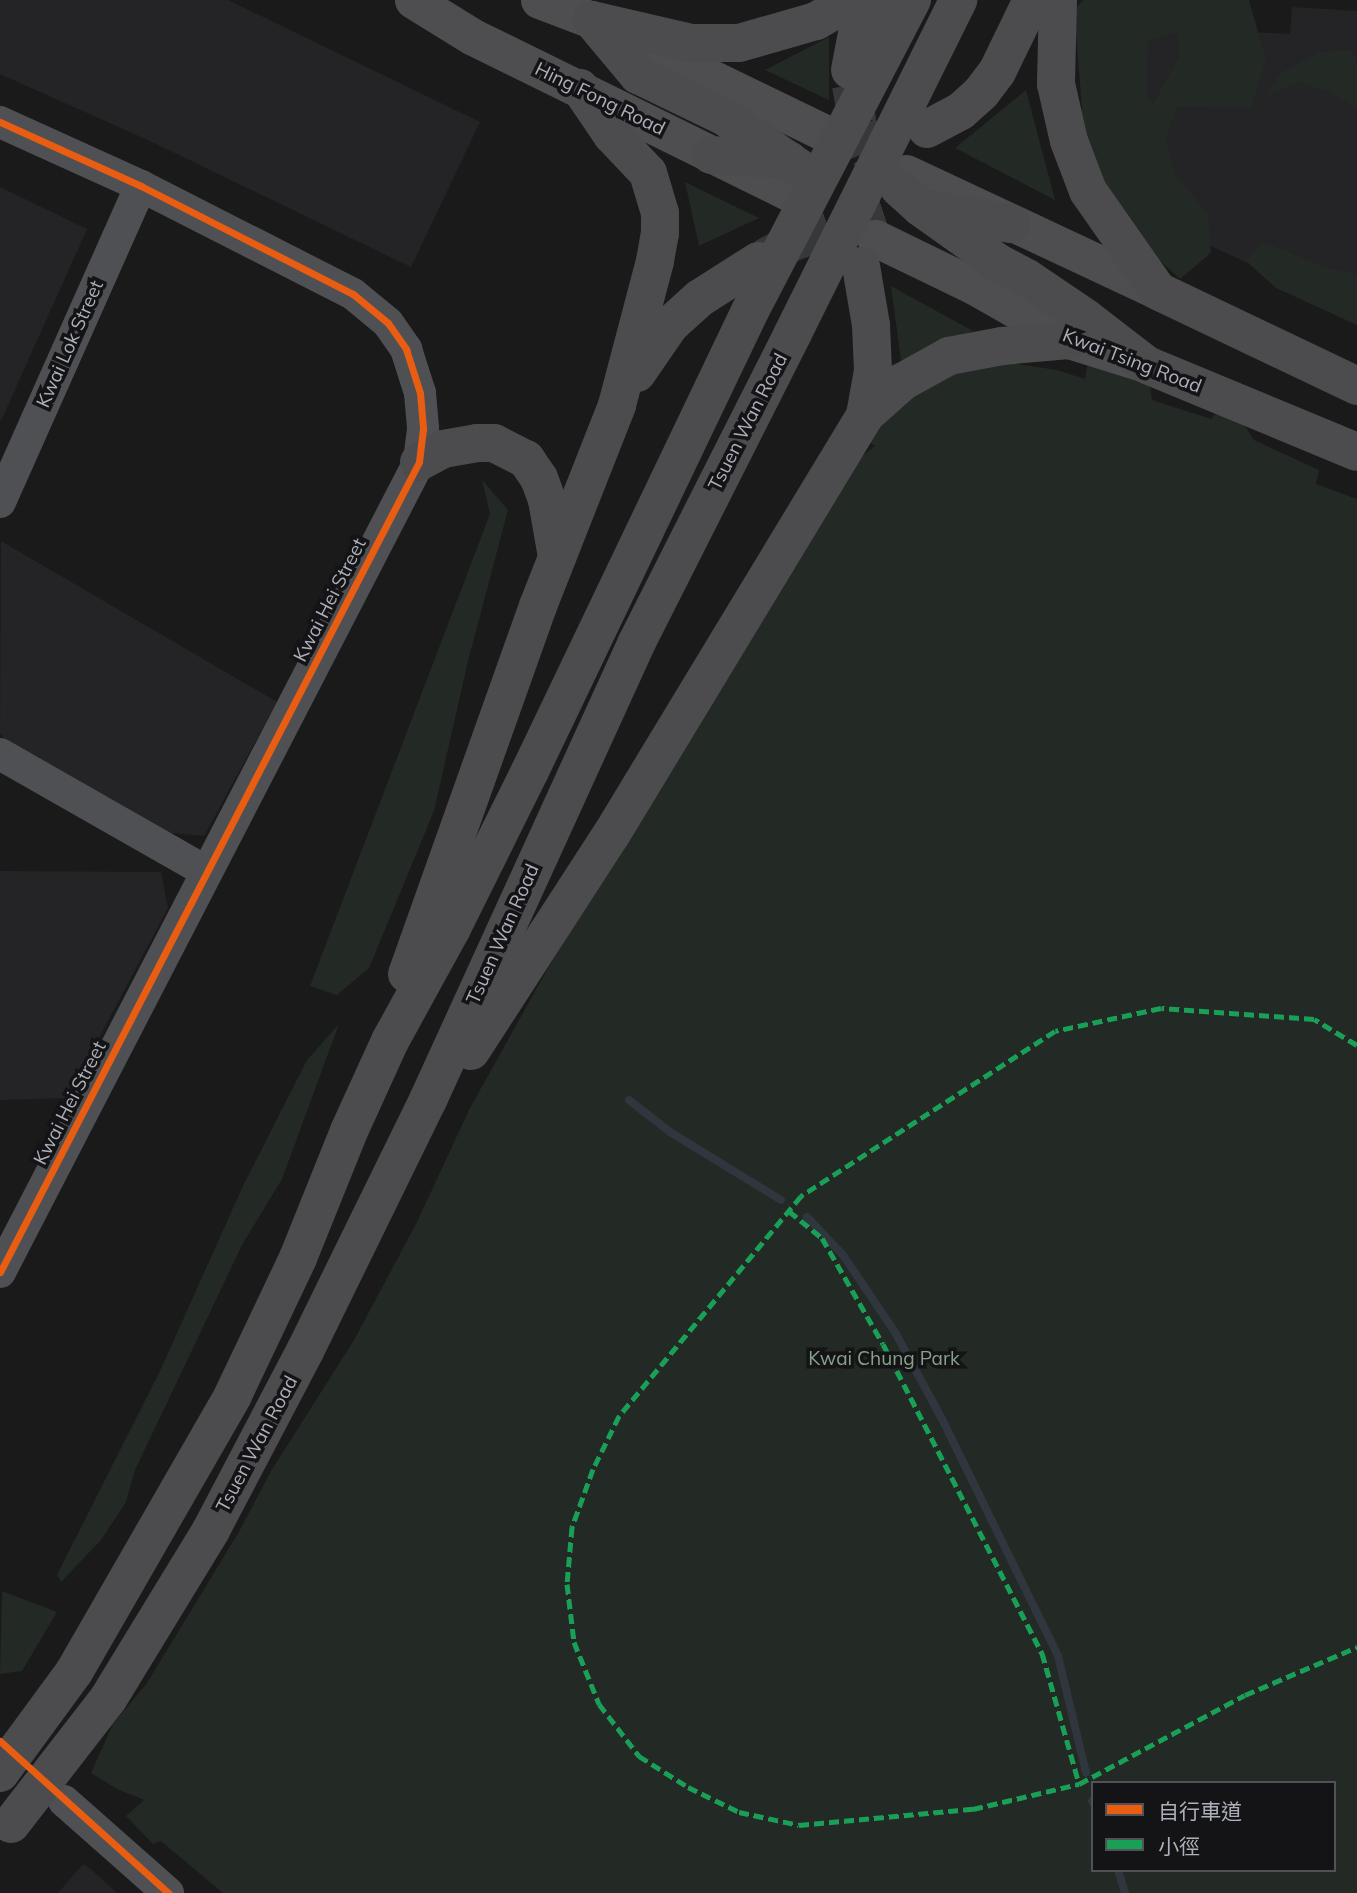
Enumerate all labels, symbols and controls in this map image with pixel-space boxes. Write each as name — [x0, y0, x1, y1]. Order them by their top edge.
street label: Hing Fong Road — [531, 58, 669, 140]
street label: Kwai Lok Street — [32, 277, 108, 411]
street label: Kwai Tsing Road — [1059, 324, 1205, 398]
street label: Tsuen Wan Road — [704, 350, 792, 494]
street label: Kwai Hei Street — [289, 534, 371, 666]
street label: Tsuen Wan Road — [462, 860, 544, 1008]
street label: Kwai Hei Street — [29, 1037, 111, 1169]
park label: Kwai Chung Park — [808, 1348, 960, 1370]
street label: Tsuen Wan Road — [212, 1372, 302, 1516]
legend — [1091, 1781, 1336, 1872]
text: 自行車道 — [1158, 1798, 1242, 1824]
text: 小徑 — [1158, 1833, 1200, 1859]

